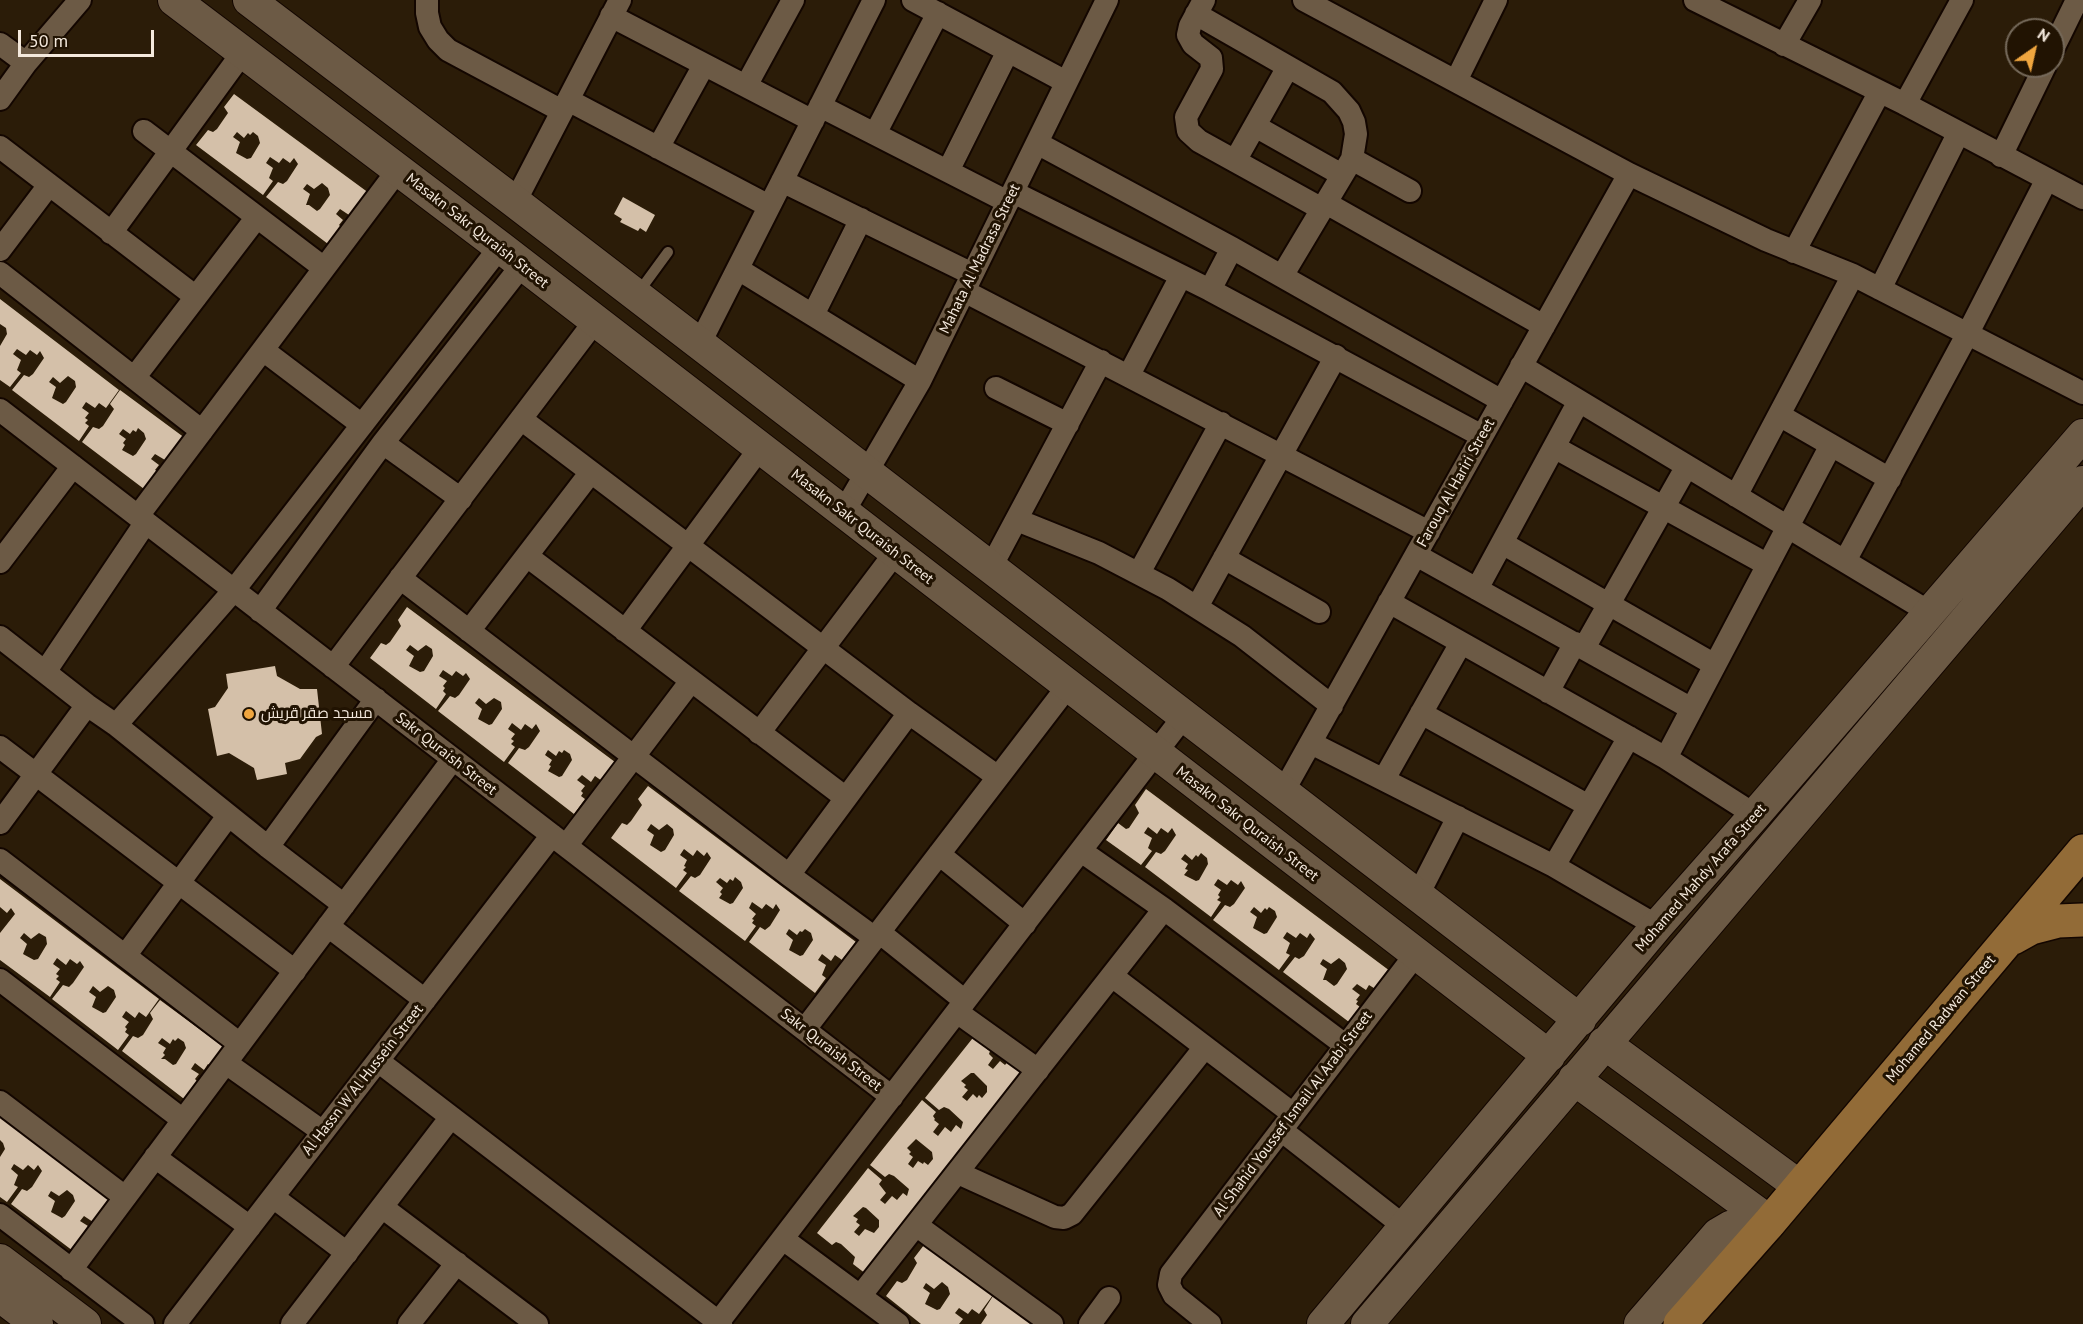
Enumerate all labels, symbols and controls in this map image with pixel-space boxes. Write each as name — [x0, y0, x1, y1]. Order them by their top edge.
scale bar — [21, 18, 158, 56]
north arrow — [2005, 18, 2065, 78]
text: N — [2034, 24, 2054, 46]
text: 50 m — [29, 29, 68, 52]
street label: Masakn Sakr Quraish Street — [402, 170, 552, 292]
street label: Mahata Al Madrasa Street — [936, 181, 1024, 337]
street label: Farouq Al Hariri Street — [1413, 416, 1499, 550]
street label: Masakn Sakr Quraish Street — [787, 466, 937, 588]
place label: مسجد صقر قريش — [261, 705, 373, 723]
marker: مسجد صقر قريش — [242, 707, 256, 721]
street label: Sakr Quraish Street — [392, 709, 500, 799]
street label: Masakn Sakr Quraish Street — [1172, 763, 1322, 885]
street label: Mohamed Mahdy Arafa Street — [1632, 800, 1770, 956]
street label: Mohamed Radwan Street — [1882, 952, 2000, 1086]
street label: Al Hassn W Al Hussein Street — [299, 1001, 427, 1159]
street label: Sakr Quraish Street — [777, 1005, 885, 1095]
street label: Al Shahid Youssef Ismail Al Arabi Street — [1210, 1008, 1376, 1220]

